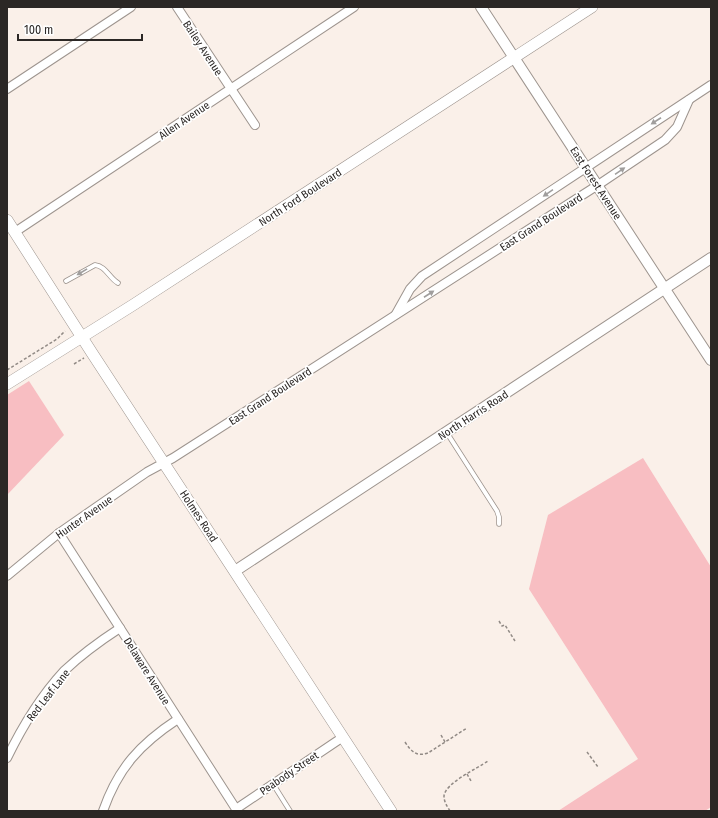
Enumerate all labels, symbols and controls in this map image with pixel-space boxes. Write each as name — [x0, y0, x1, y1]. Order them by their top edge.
scale bar — [18, 16, 142, 42]
street label: Bailey Avenue — [180, 18, 225, 78]
text: 100 m — [24, 23, 53, 37]
street label: Allen Avenue — [156, 99, 212, 142]
one-way arrow — [651, 117, 661, 125]
street label: East Forest Avenue — [567, 144, 624, 222]
street label: North Ford Boulevard — [257, 166, 344, 229]
one-way arrow — [614, 167, 626, 174]
one-way arrow — [542, 189, 553, 196]
street label: East Grand Boulevard — [497, 191, 585, 254]
one-way arrow — [77, 268, 87, 276]
one-way arrow — [423, 291, 434, 298]
street label: East Grand Boulevard — [226, 365, 314, 428]
street label: North Harris Road — [436, 388, 511, 443]
street label: Holmes Road — [177, 488, 220, 545]
street label: Hunter Avenue — [53, 493, 115, 542]
street label: Delaware Avenue — [121, 635, 173, 707]
street label: Red Leaf Lane — [24, 667, 73, 724]
street label: Peabody Street — [257, 749, 322, 798]

